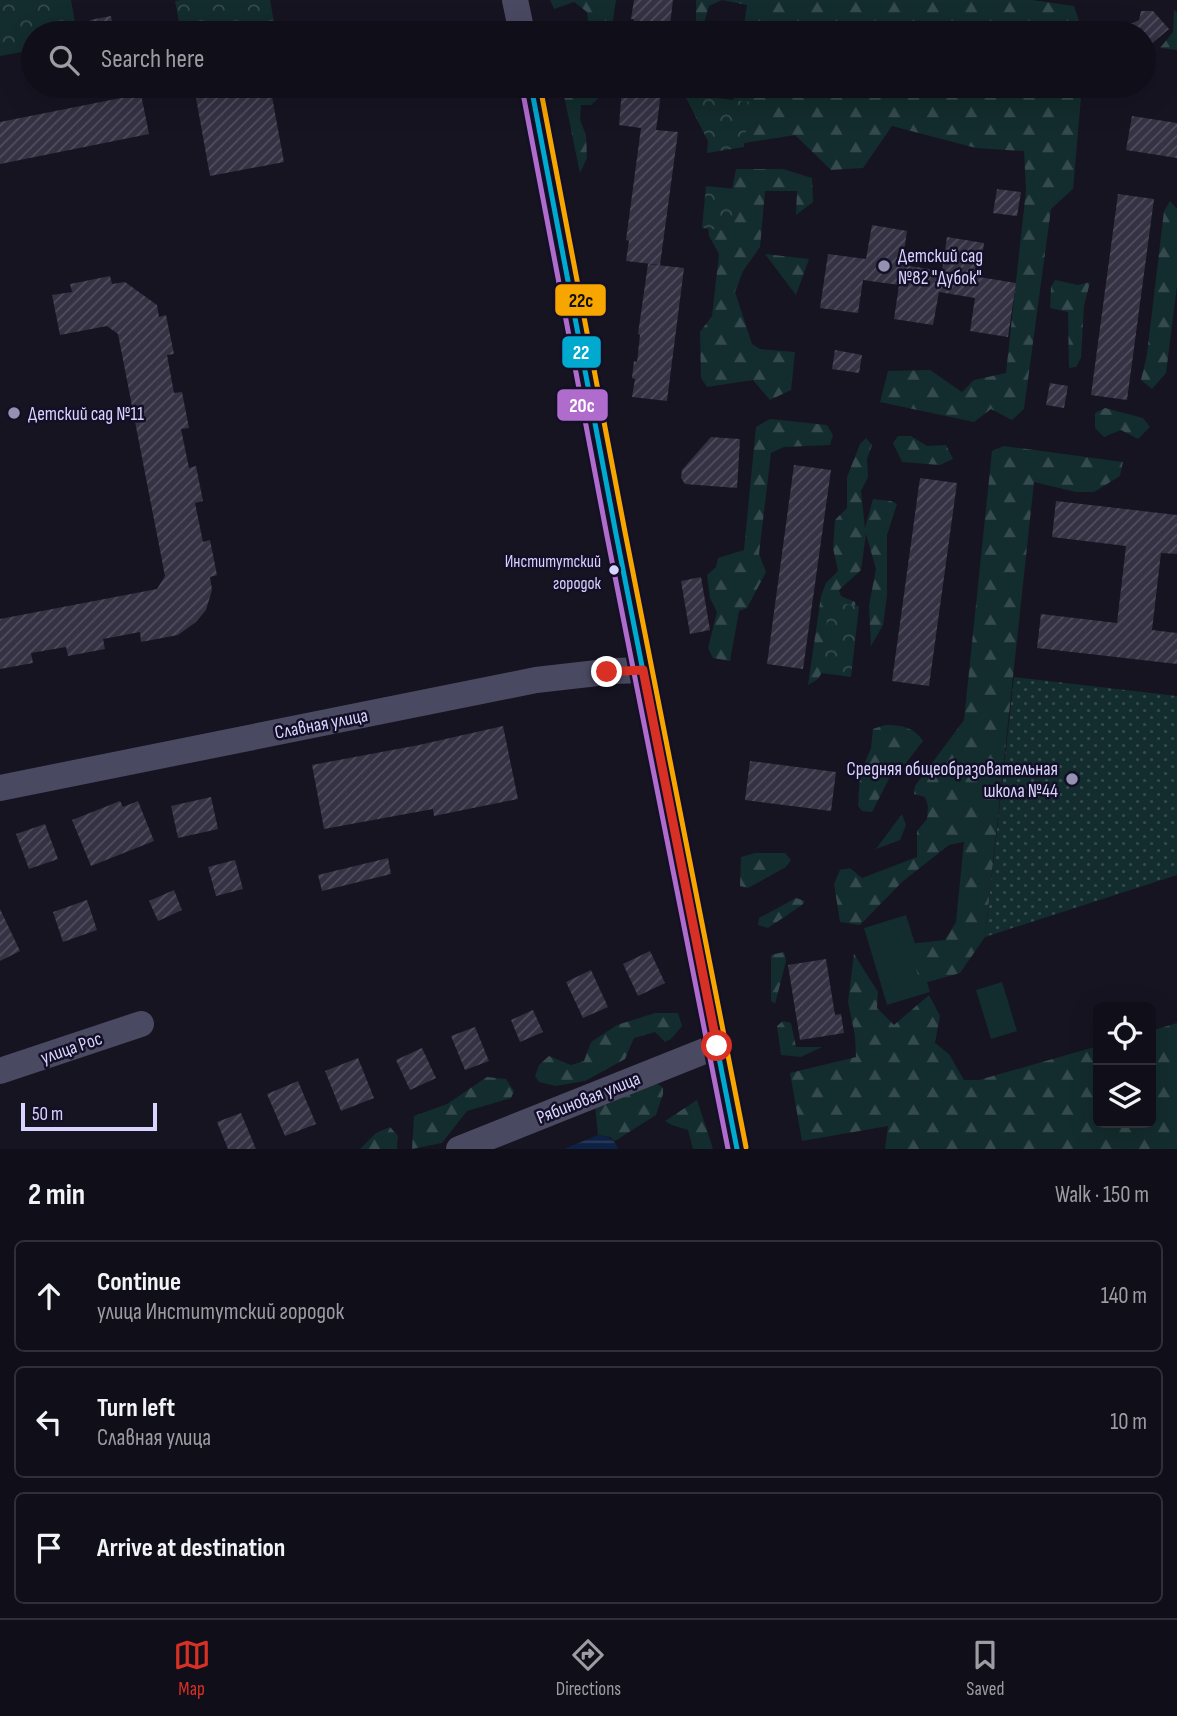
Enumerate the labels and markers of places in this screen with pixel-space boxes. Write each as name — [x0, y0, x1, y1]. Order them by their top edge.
place label: Детский сад №82 "Дубок" — [898, 245, 983, 290]
marker: Детский сад №82 "Дубок" — [876, 258, 892, 274]
place label: Детский сад №11 — [28, 403, 144, 426]
marker: Детский сад №11 — [6, 405, 22, 421]
place label: Институтский городок — [505, 552, 602, 594]
marker: Институтский городок — [607, 563, 621, 577]
place label: Средняя общеобразовательная школа №44 — [847, 758, 1058, 803]
marker: Средняя общеобразовательная школа №44 — [1064, 771, 1080, 787]

